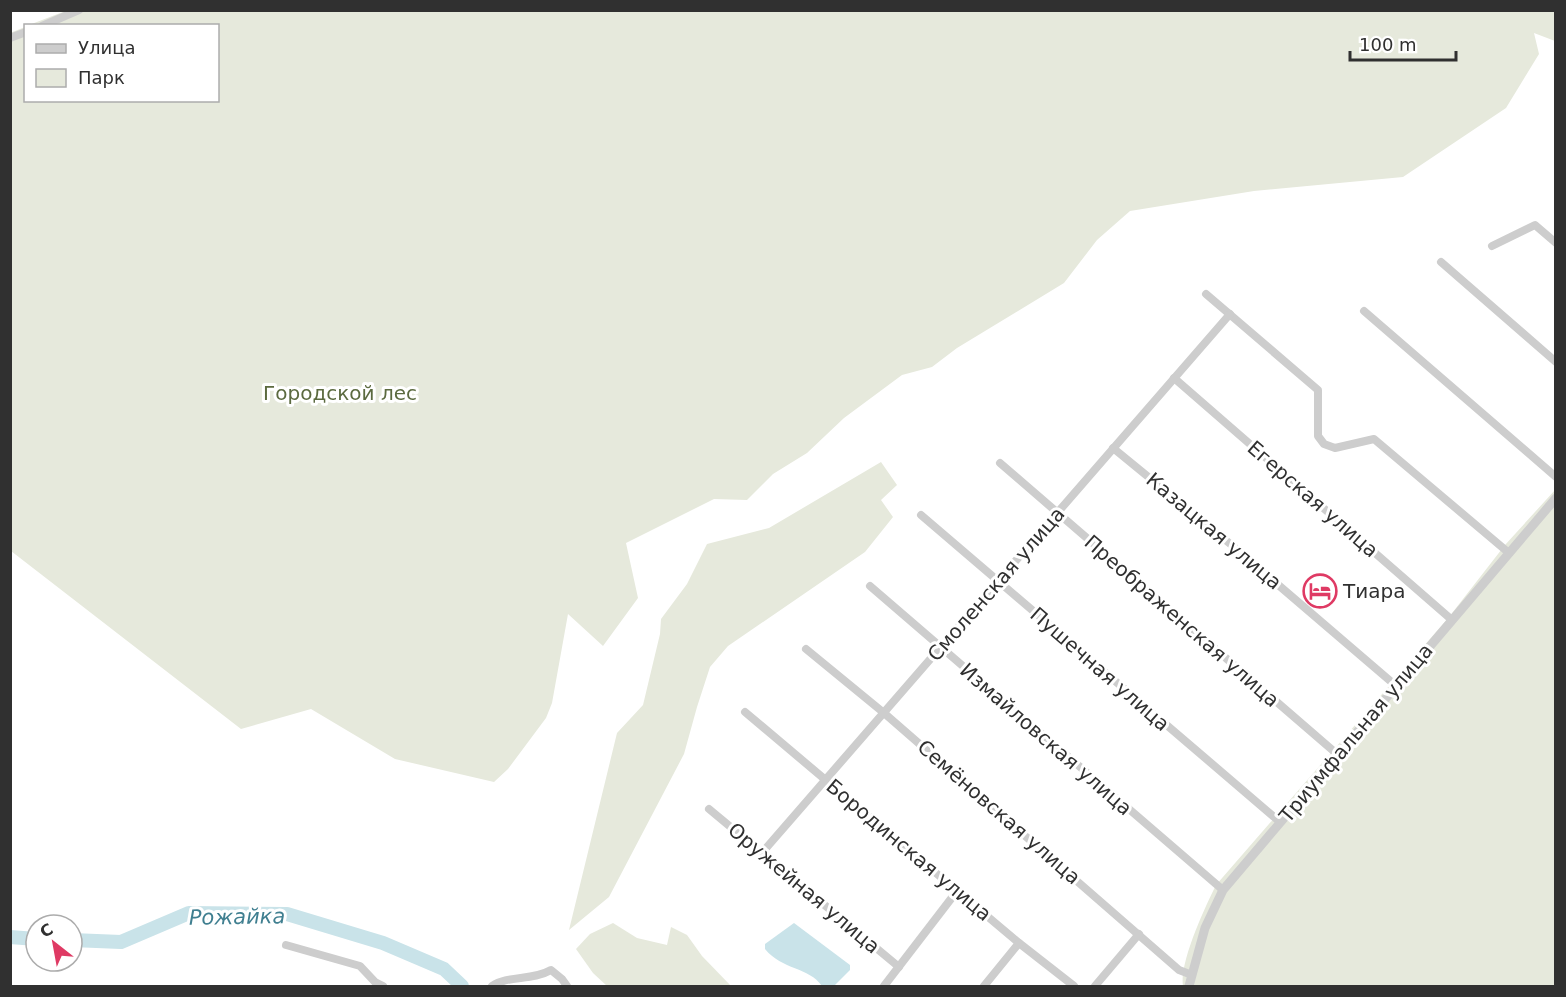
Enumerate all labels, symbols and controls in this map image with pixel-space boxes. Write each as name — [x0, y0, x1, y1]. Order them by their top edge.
legend — [24, 24, 219, 102]
scale bar — [1350, 24, 1456, 62]
text: 100 m — [1359, 34, 1417, 55]
text: Улица — [78, 37, 135, 58]
text: Парк — [78, 67, 125, 88]
park label: Городской лес — [263, 381, 417, 405]
street label: Егерская улица — [1243, 436, 1383, 562]
street label: Казацкая улица — [1141, 467, 1287, 595]
street label: Смоленская улица — [922, 502, 1070, 666]
street label: Преображенская улица — [1080, 530, 1284, 712]
hotel icon: Тиара — [1302, 573, 1338, 609]
place label: Тиара — [1342, 579, 1405, 603]
street label: Пушечная улица — [1026, 602, 1174, 736]
street label: Триумфальная улица — [1274, 639, 1438, 828]
street label: Измайловская улица — [955, 658, 1137, 820]
street label: Семёновская улица — [913, 735, 1085, 889]
street label: Бородинская улица — [822, 774, 996, 926]
street label: Оружейная улица — [723, 817, 885, 959]
water label: Рожайка — [189, 904, 285, 930]
north arrow — [24, 913, 84, 973]
text: С — [37, 919, 56, 942]

